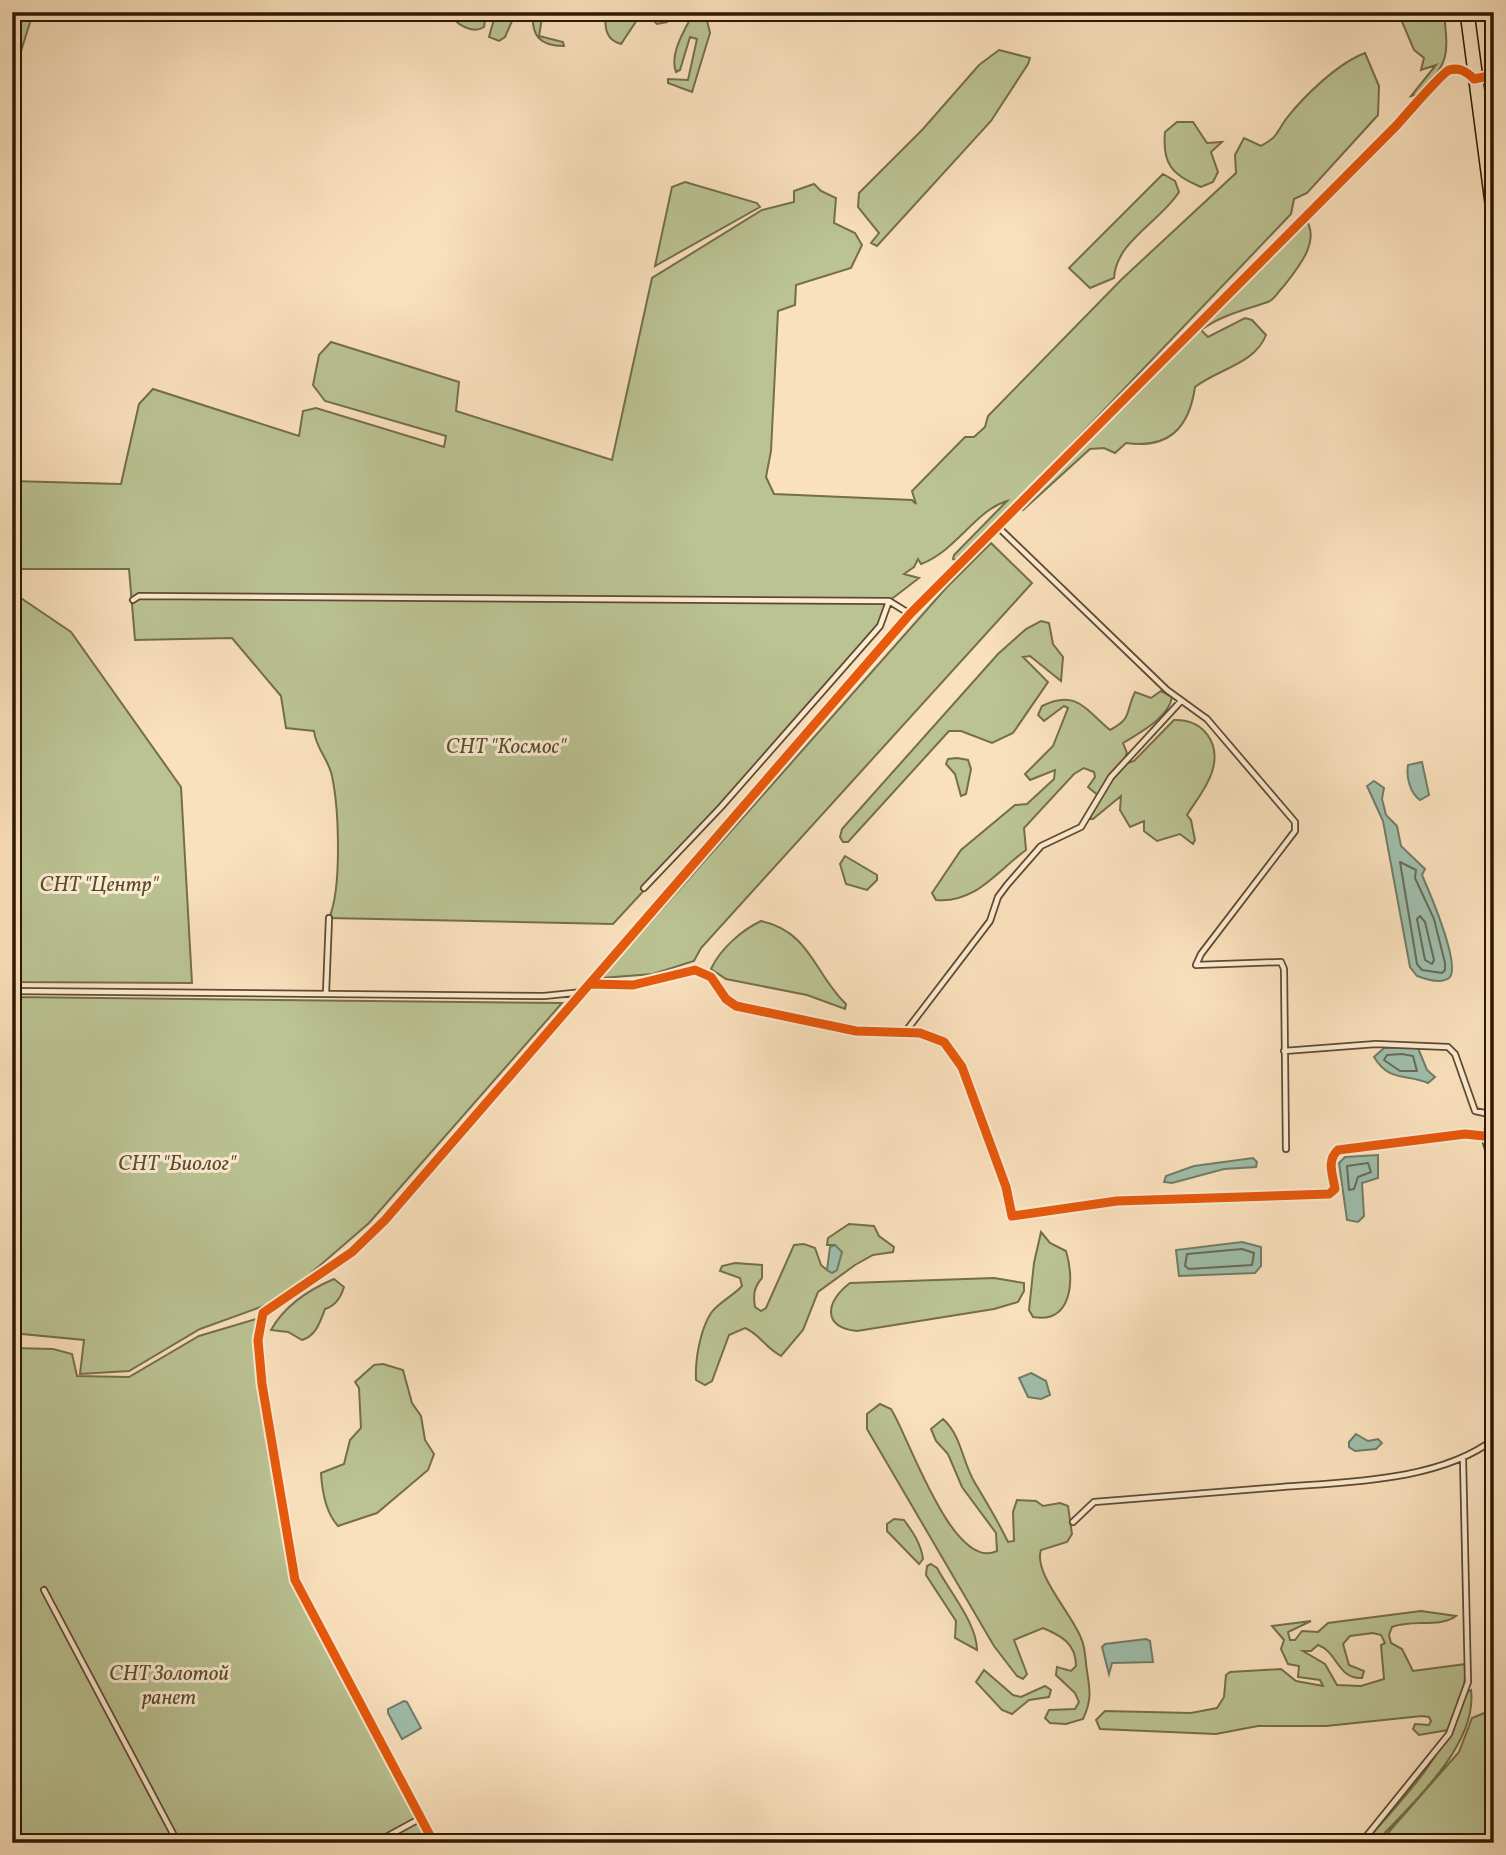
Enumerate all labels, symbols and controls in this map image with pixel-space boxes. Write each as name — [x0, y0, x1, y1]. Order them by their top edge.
park label: СНТ "Космос" — [446, 733, 567, 762]
park label: СНТ "Центр" — [40, 871, 159, 900]
park label: СНТ "Биолог" — [118, 1150, 237, 1179]
park label: СНТ Золотой ранет — [109, 1660, 229, 1713]

